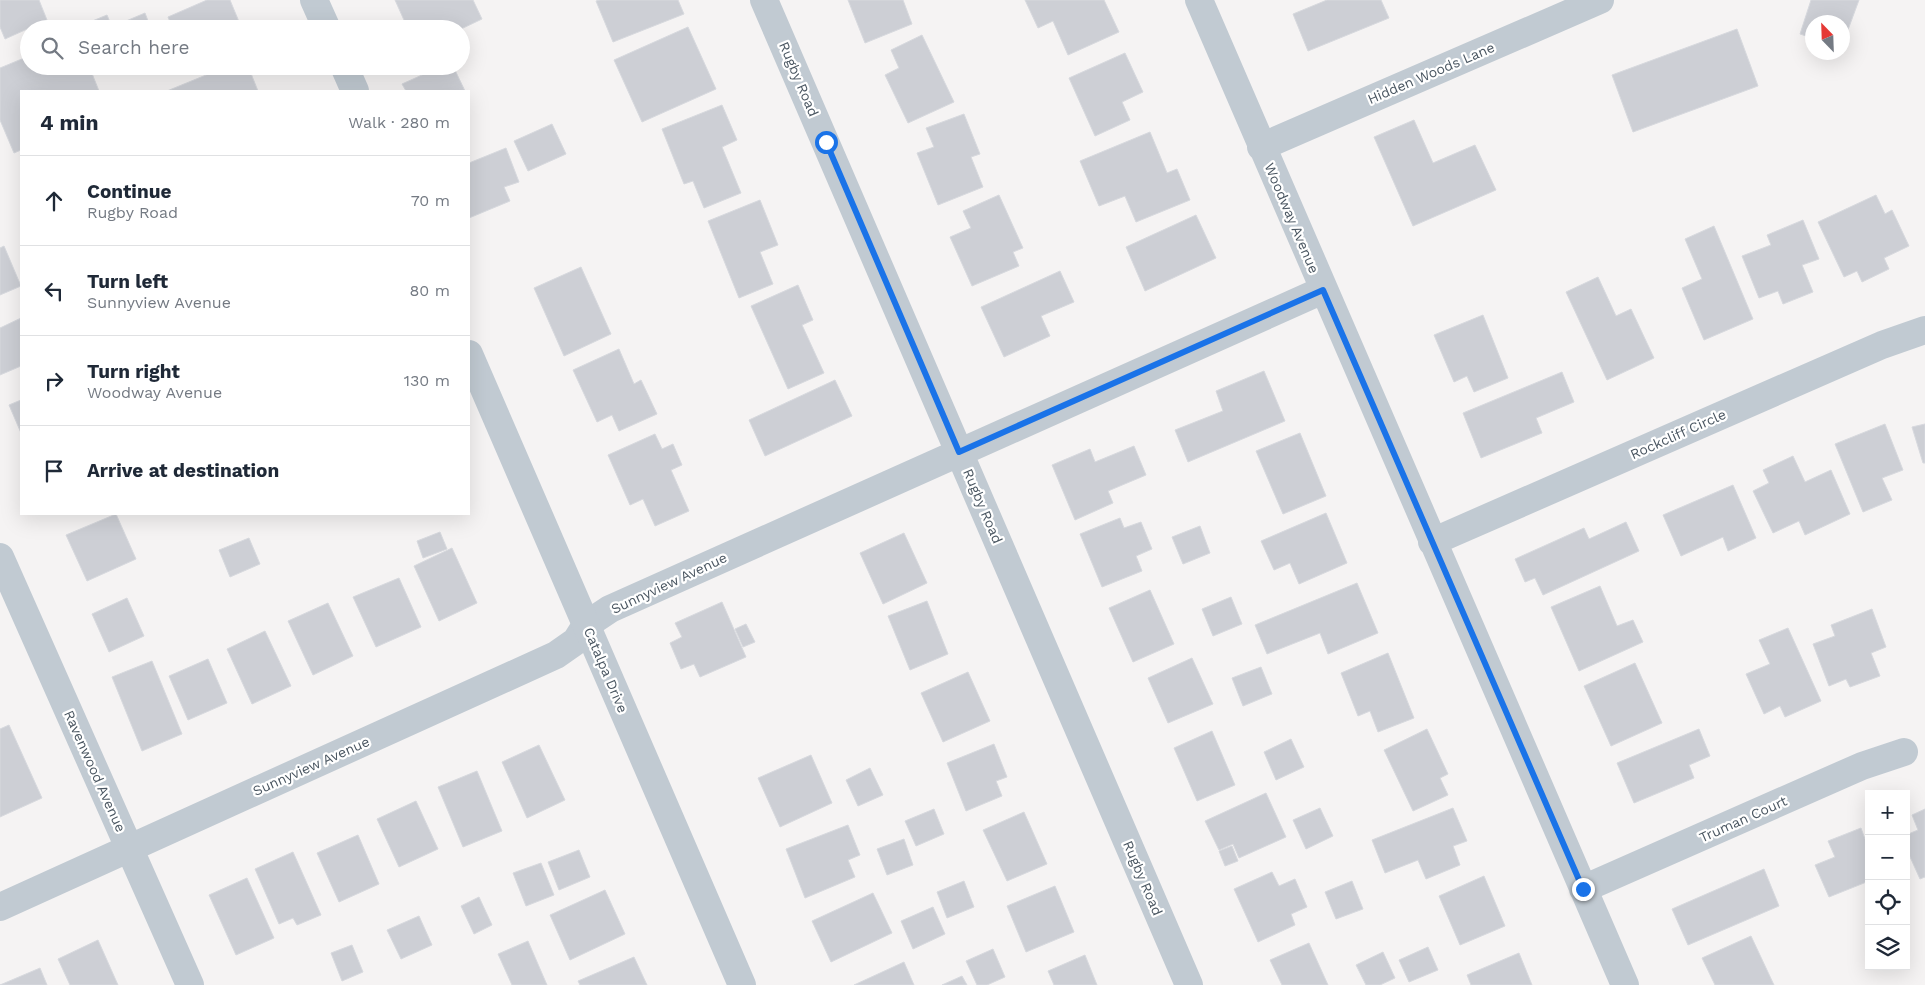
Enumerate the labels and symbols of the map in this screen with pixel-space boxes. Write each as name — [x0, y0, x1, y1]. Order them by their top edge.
north arrow — [1805, 15, 1850, 60]
street label: Rugby Road — [776, 39, 822, 119]
street label: Hidden Woods Lane — [1365, 39, 1497, 107]
route start — [815, 131, 838, 154]
street label: Woodway Avenue — [1262, 160, 1322, 276]
street label: Rockcliff Circle — [1628, 406, 1728, 462]
street label: Rugby Road — [960, 466, 1006, 546]
street label: Sunnyview Avenue — [609, 549, 729, 617]
street label: Catalpa Drive — [581, 625, 631, 715]
street label: Ravenwood Avenue — [61, 708, 129, 834]
street label: Sunnyview Avenue — [250, 733, 372, 799]
street label: Truman Court — [1697, 792, 1789, 845]
street label: Rugby Road — [1120, 838, 1166, 918]
route end — [1572, 878, 1595, 901]

